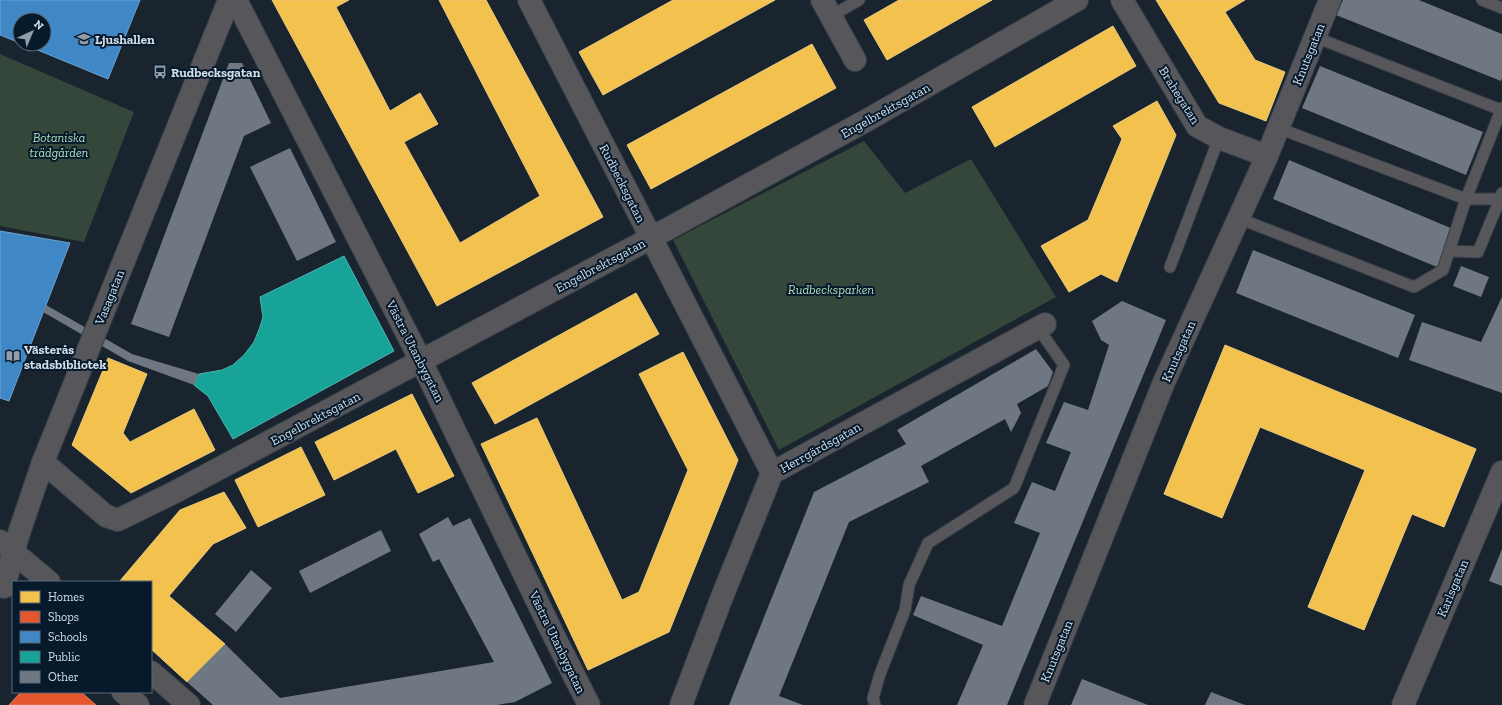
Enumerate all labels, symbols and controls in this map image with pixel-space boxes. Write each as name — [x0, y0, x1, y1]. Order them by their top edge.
north arrow — [12, 12, 52, 52]
text: N — [31, 18, 47, 33]
street label: Knutsgatan — [1289, 20, 1328, 87]
school or university icon: Ljushallen — [76, 31, 92, 47]
place label: Ljushallen — [95, 32, 155, 48]
bus stop icon: Rudbecksgatan — [152, 64, 168, 80]
street label: Brahegatan — [1156, 64, 1203, 127]
place label: Rudbecksgatan — [171, 65, 261, 80]
street label: Engelbrektsgatan — [838, 79, 933, 141]
park label: Botaniska trädgården — [30, 130, 89, 160]
street label: Rudbecksgatan — [596, 142, 649, 225]
street label: Engelbrektsgatan — [553, 235, 648, 295]
street label: Vasagatan — [91, 267, 127, 328]
park label: Rudbecksparken — [788, 282, 874, 297]
street label: Västra Utanbygatan — [383, 297, 448, 405]
street label: Knutsgatan — [1158, 318, 1199, 384]
place label: Västerås stadsbibliotek — [24, 342, 106, 372]
library icon: Västerås stadsbibliotek — [5, 348, 21, 364]
street label: Engelbrektsgatan — [268, 388, 363, 448]
street label: Herrgärdsgatan — [777, 419, 864, 476]
street label: Karlsgatan — [1434, 557, 1472, 619]
legend — [12, 581, 152, 693]
street label: Västra Utanbygatan — [526, 588, 589, 696]
text: Homes — [48, 590, 84, 604]
text: Shops — [48, 610, 79, 624]
street label: Knutsgatan — [1037, 617, 1076, 684]
text: Schools — [48, 630, 87, 644]
text: Public — [48, 650, 81, 664]
text: Other — [48, 670, 79, 684]

